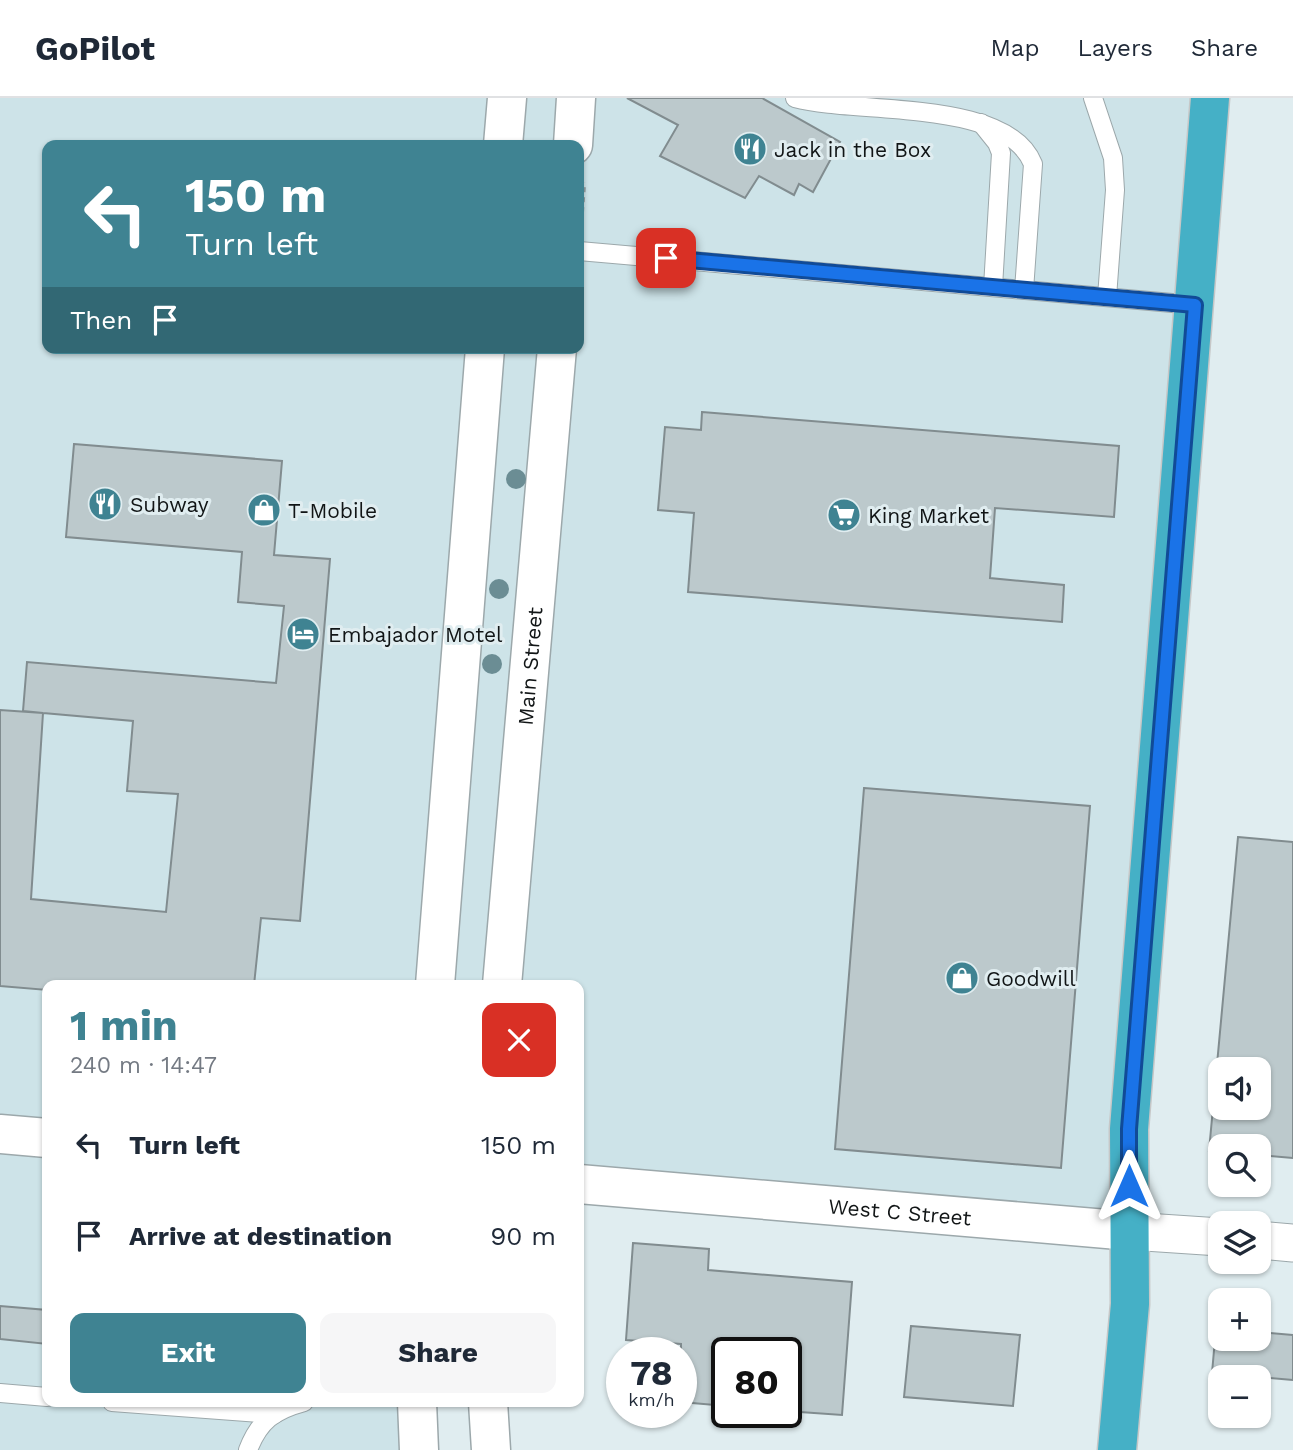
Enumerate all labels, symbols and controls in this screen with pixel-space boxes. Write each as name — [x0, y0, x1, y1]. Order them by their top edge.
text: GoPilot — [35, 29, 155, 68]
text: Map — [991, 34, 1039, 62]
text: Layers — [1077, 34, 1153, 62]
text: Share — [1191, 34, 1258, 62]
restaurant icon: Jack in the Box — [731, 130, 769, 168]
place label: Jack in the Box — [774, 137, 931, 162]
text: 150 m — [185, 166, 326, 224]
icon: left — [70, 168, 161, 259]
text: Turn left — [185, 225, 318, 263]
pin — [636, 228, 696, 288]
icon: arrive — [647, 239, 685, 277]
icon: arrive — [146, 301, 184, 339]
text: Then — [70, 305, 132, 335]
restaurant icon: Subway — [86, 485, 124, 523]
shop icon: T-Mobile — [245, 491, 283, 529]
place label: Subway — [130, 492, 209, 517]
supermarket icon: King Market — [825, 496, 863, 534]
place label: T-Mobile — [288, 498, 377, 523]
place label: King Market — [868, 503, 989, 528]
street label: Main Street — [512, 606, 547, 726]
hotel icon: Embajador Motel — [284, 615, 322, 653]
place label: Embajador Motel — [328, 622, 503, 647]
shop icon: Goodwill — [943, 959, 981, 997]
place label: Goodwill — [986, 966, 1076, 991]
text: 1 min — [70, 1001, 178, 1050]
button: close — [482, 1003, 556, 1077]
text: 240 m · 14:47 — [70, 1052, 217, 1079]
map controls — [1208, 1057, 1271, 1428]
button: sound — [1208, 1057, 1271, 1120]
icon: left — [70, 1126, 108, 1164]
text: Turn left — [129, 1130, 240, 1160]
text: 150 m — [481, 1130, 556, 1160]
button: search — [1208, 1134, 1271, 1197]
position arrow — [1092, 1149, 1166, 1223]
street label: West C Street — [827, 1193, 973, 1230]
button: layers — [1208, 1211, 1271, 1274]
icon: arrive — [70, 1217, 108, 1255]
text: Arrive at destination — [129, 1221, 392, 1251]
text: 90 m — [490, 1221, 556, 1251]
button: + — [1208, 1288, 1271, 1351]
button: Exit — [70, 1313, 306, 1393]
button: Share — [320, 1313, 556, 1393]
speed limit sign: 80 — [711, 1337, 802, 1428]
text: 78 — [630, 1352, 673, 1394]
button: − — [1208, 1365, 1271, 1428]
text: km/h — [628, 1389, 675, 1410]

